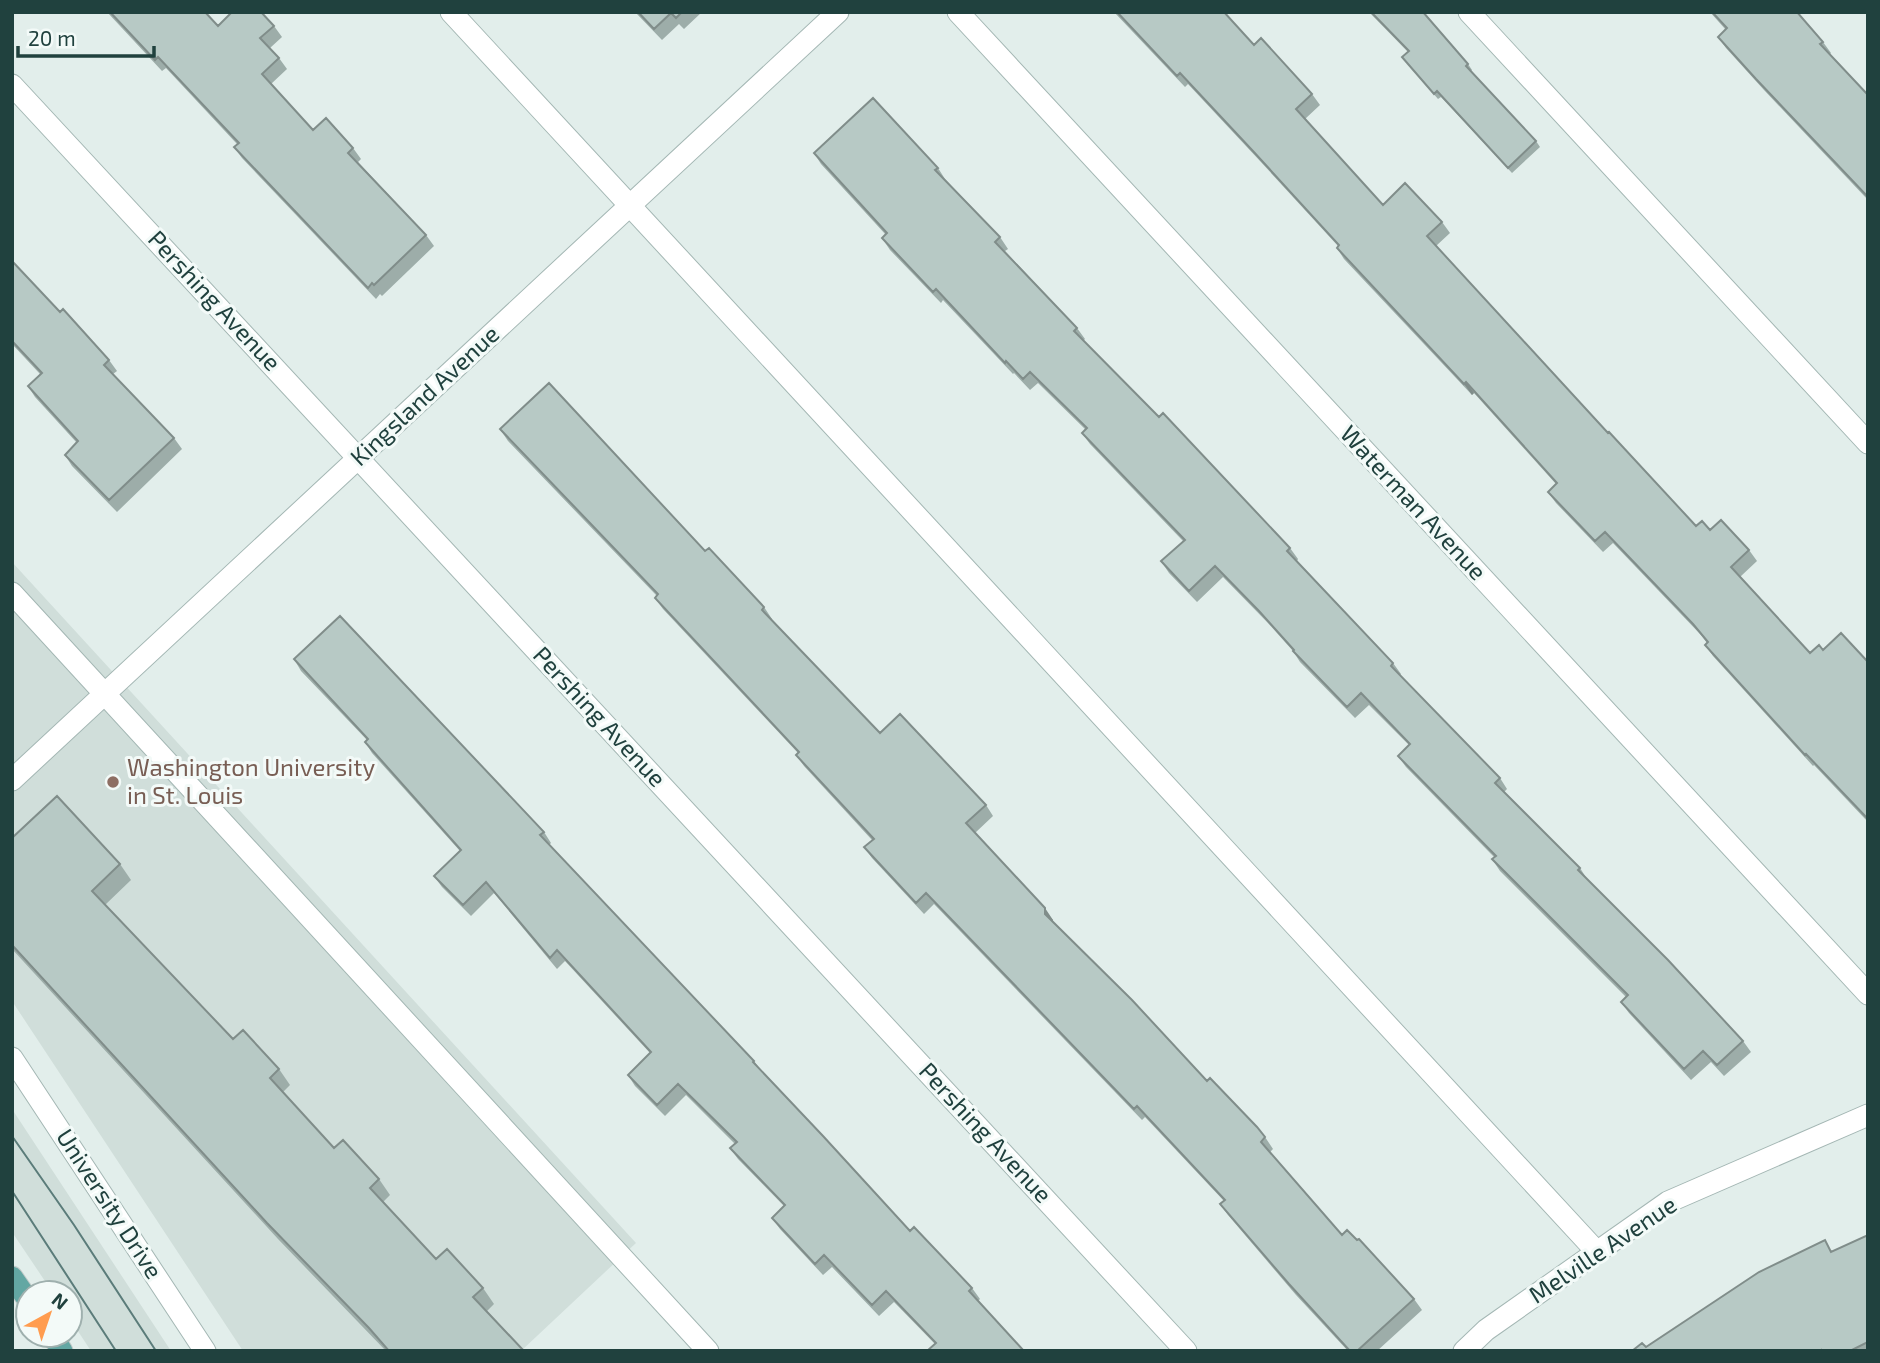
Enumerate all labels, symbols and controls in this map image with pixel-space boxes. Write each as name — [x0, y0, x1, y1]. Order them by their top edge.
scale bar — [18, 14, 154, 58]
text: 20 m — [28, 25, 76, 50]
street label: Pershing Avenue — [143, 224, 287, 376]
street label: Kingsland Avenue — [344, 319, 504, 471]
street label: Waterman Avenue — [1335, 419, 1493, 585]
street label: Pershing Avenue — [528, 640, 672, 792]
place label: Washington University in St. Louis — [127, 752, 375, 809]
marker: Washington University in St. Louis — [105, 774, 121, 790]
street label: Pershing Avenue — [914, 1056, 1058, 1208]
street label: University Drive — [51, 1123, 169, 1284]
street label: Melville Avenue — [1523, 1189, 1681, 1309]
north arrow — [14, 1279, 84, 1349]
text: N — [48, 1287, 73, 1314]

